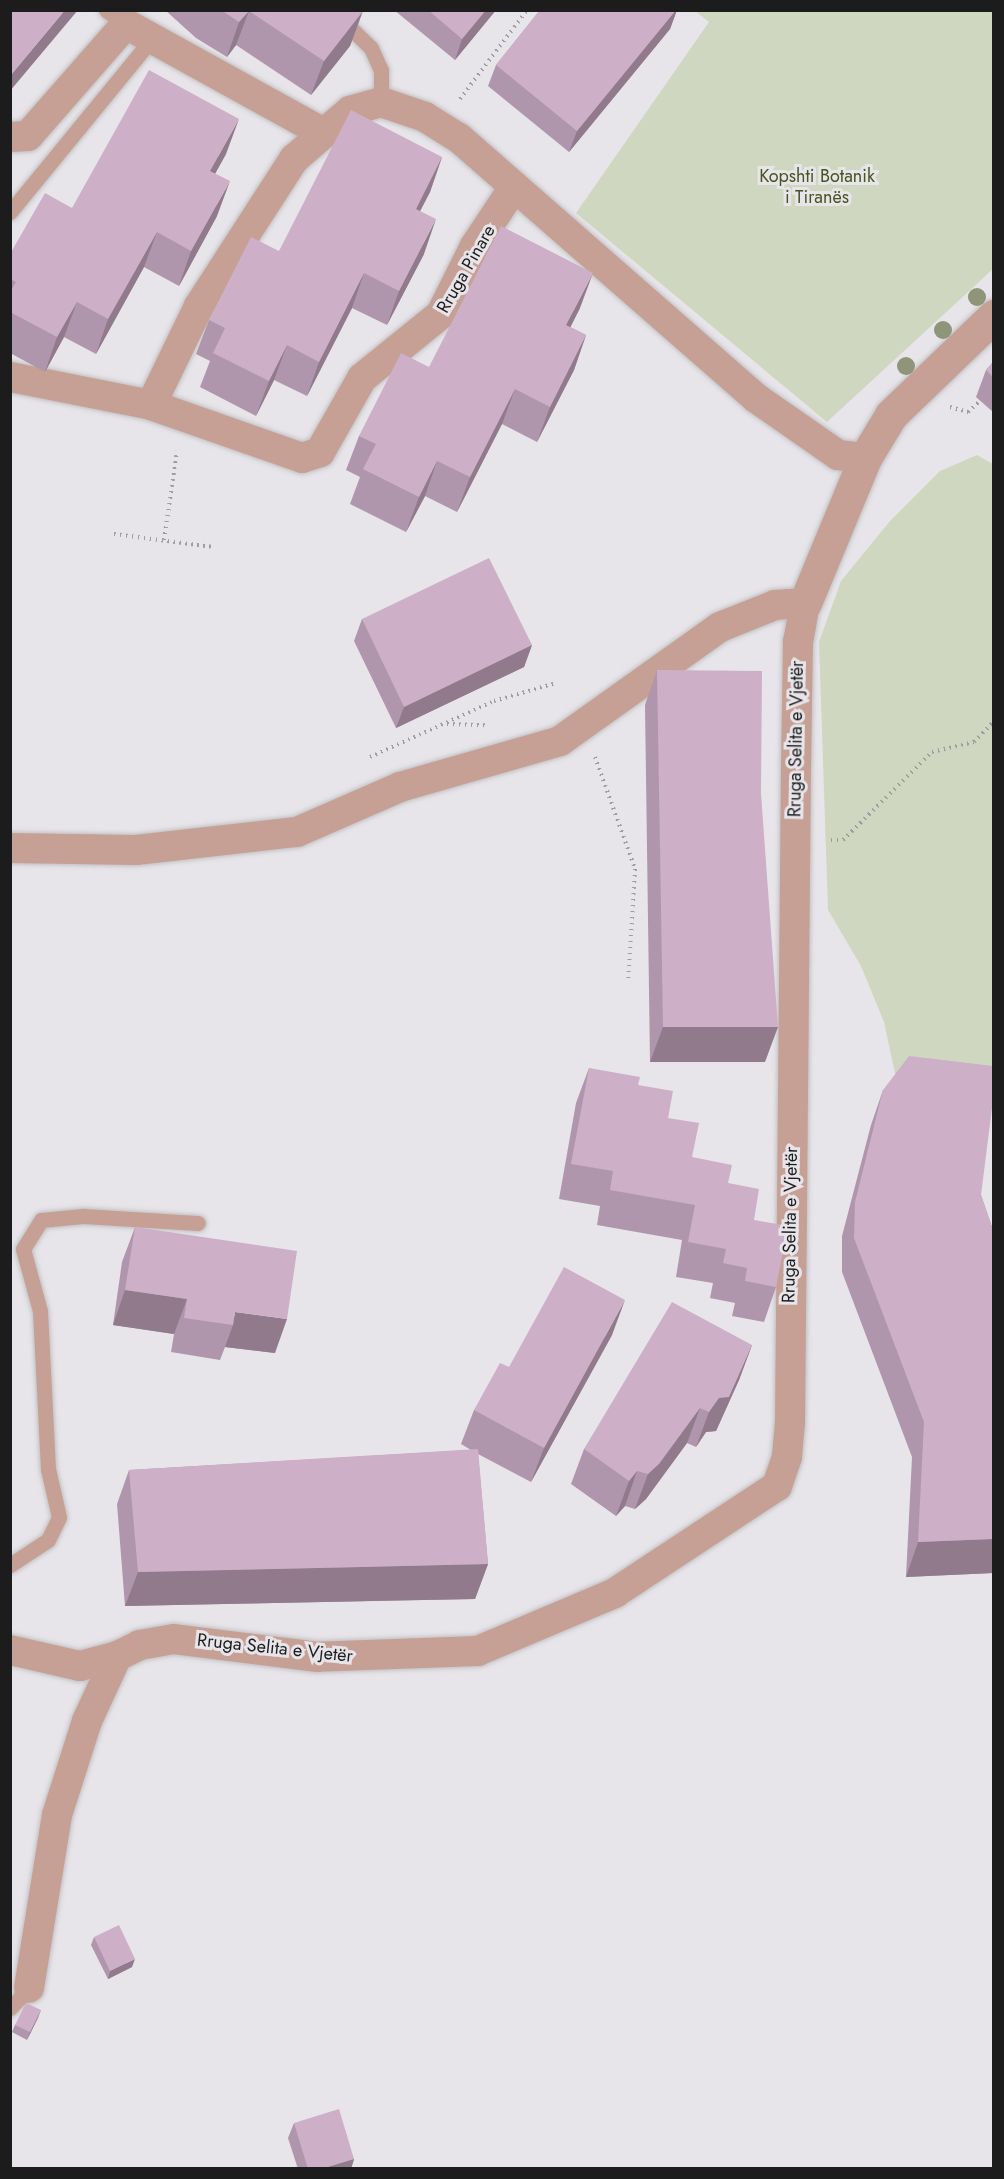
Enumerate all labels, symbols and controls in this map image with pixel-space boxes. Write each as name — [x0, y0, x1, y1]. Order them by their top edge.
park label: Kopshti Botanik i Tiranës — [759, 166, 875, 208]
street label: Rruga Pinare — [432, 221, 500, 317]
street label: Rruga Selita e Vjetër — [784, 661, 808, 817]
street label: Rruga Selita e Vjetër — [778, 1147, 802, 1303]
street label: Rruga Selita e Vjetër — [196, 1629, 354, 1667]

